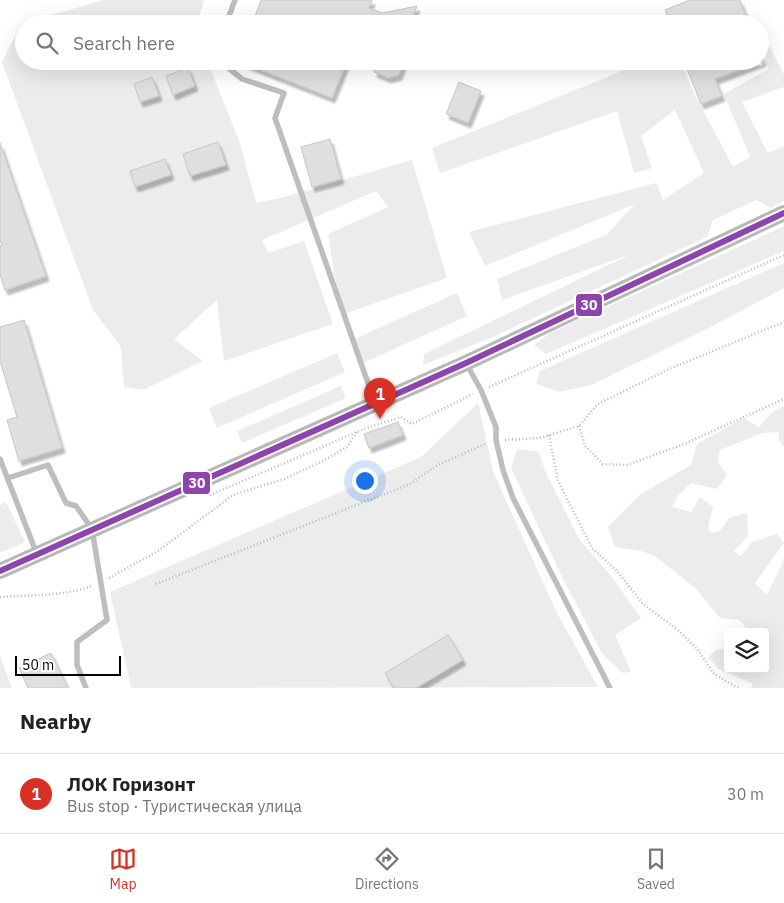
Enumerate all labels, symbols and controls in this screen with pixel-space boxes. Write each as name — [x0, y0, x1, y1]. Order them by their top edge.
search box — [15, 15, 769, 70]
icon: search — [33, 29, 61, 57]
text: Search here — [73, 31, 175, 55]
line badge: 30 — [575, 293, 603, 317]
text: 30 — [581, 296, 597, 314]
pin: 1 — [364, 378, 396, 419]
your location — [352, 468, 378, 494]
line badge: 30 — [182, 471, 211, 495]
text: 30 — [189, 474, 205, 492]
map controls — [724, 628, 769, 673]
button: layers — [724, 628, 769, 673]
scale bar — [15, 653, 121, 676]
text: 50 m — [22, 656, 54, 674]
text: Nearby — [20, 707, 91, 735]
text: ЛОК Горизонт — [67, 772, 195, 796]
text: 1 — [31, 784, 41, 804]
text: 30 m — [727, 784, 764, 804]
text: Bus stop · Туристическая улица — [67, 796, 302, 816]
tab: Map — [109, 845, 137, 893]
tab: Directions — [355, 845, 419, 893]
tab: Saved — [637, 845, 675, 893]

